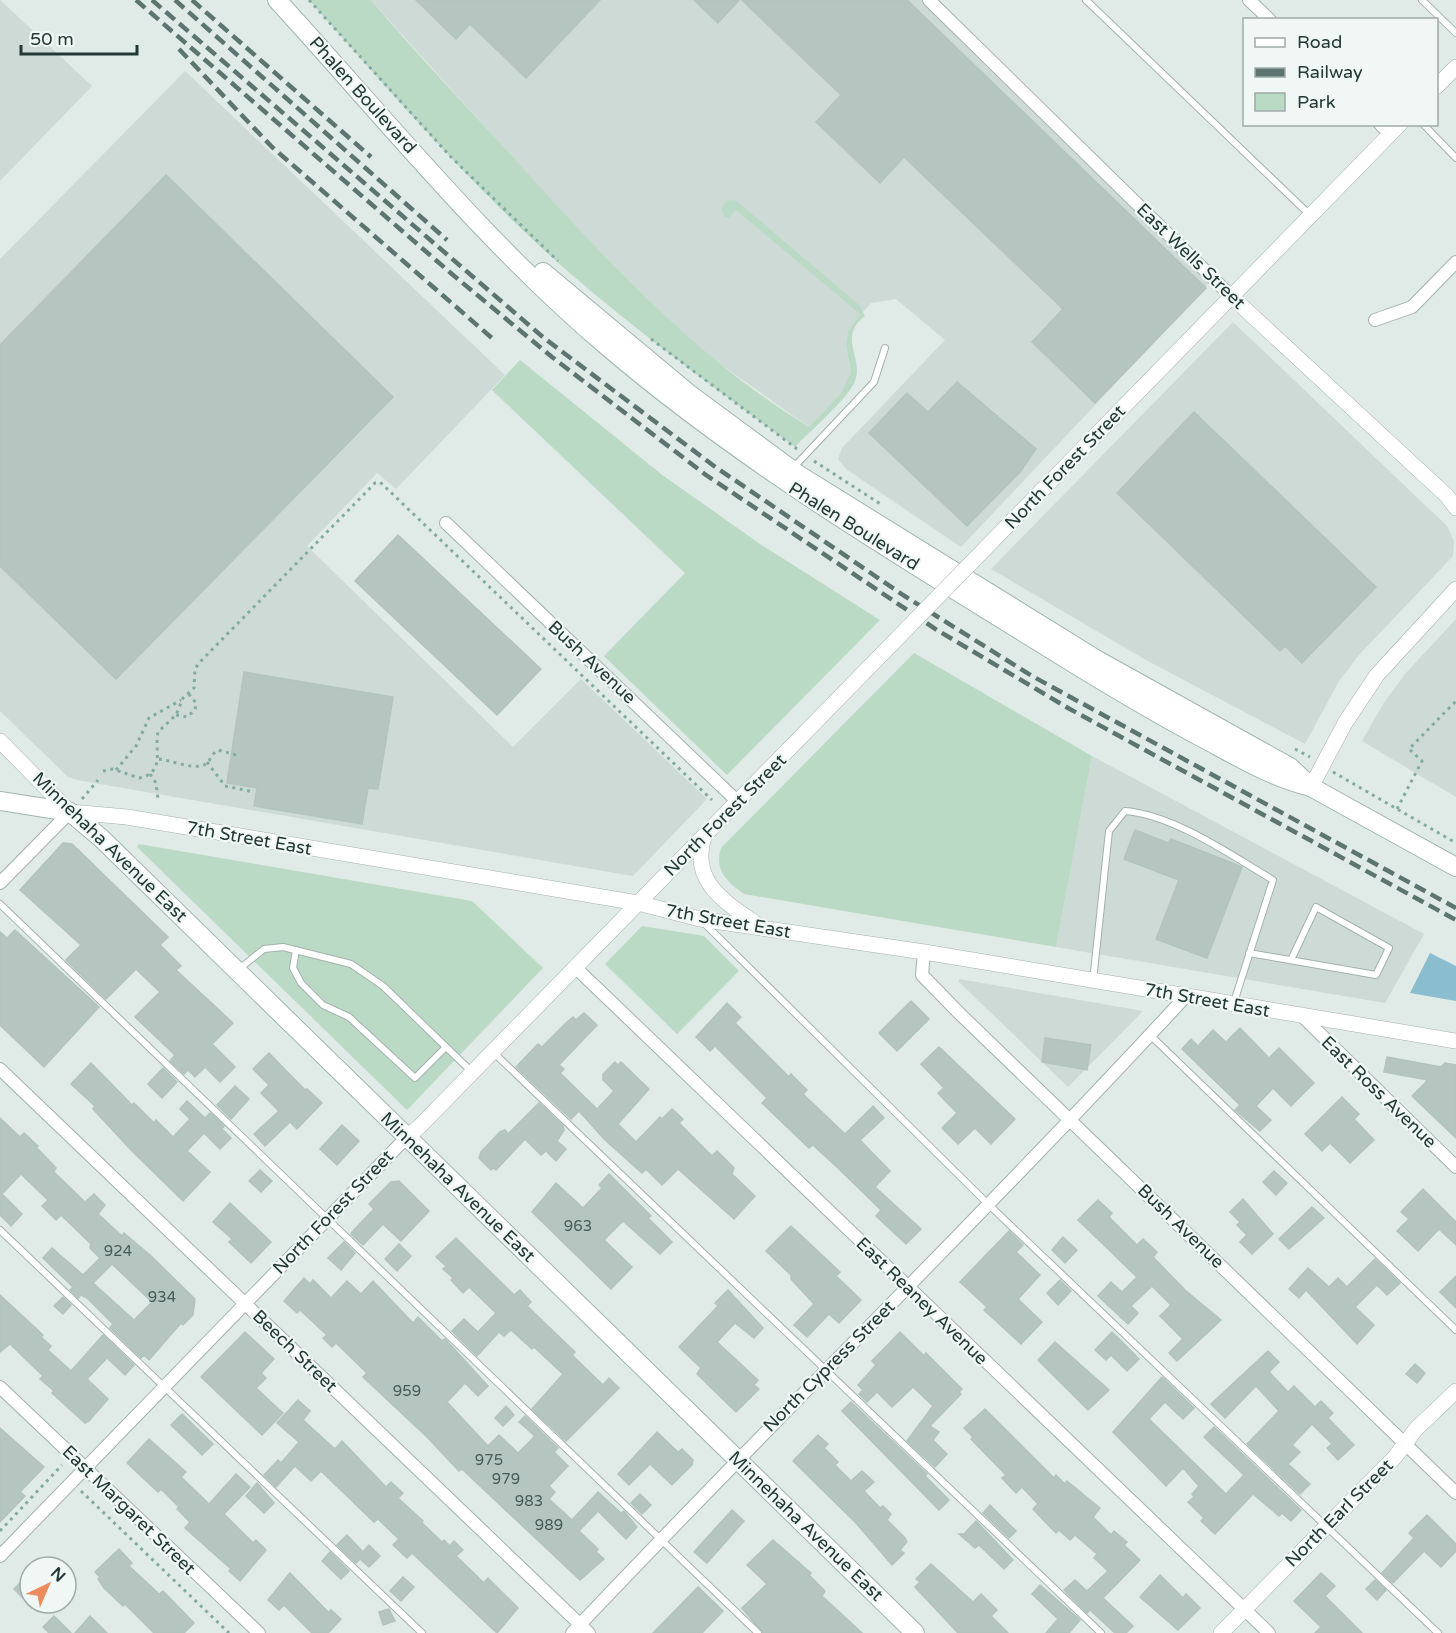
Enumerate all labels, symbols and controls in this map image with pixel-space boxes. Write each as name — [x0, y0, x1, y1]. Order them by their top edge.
scale bar — [21, 18, 136, 56]
legend — [1243, 18, 1438, 126]
text: 50 m — [30, 28, 74, 50]
text: Road — [1297, 31, 1342, 53]
street label: Phalen Boulevard — [305, 32, 421, 158]
text: Railway — [1297, 61, 1363, 83]
text: Park — [1297, 91, 1336, 113]
street label: East Wells Street — [1132, 198, 1250, 314]
street label: North Forest Street — [1000, 400, 1130, 534]
street label: Phalen Boulevard — [785, 477, 923, 575]
street label: Bush Avenue — [544, 616, 640, 708]
street label: North Forest Street — [659, 749, 791, 881]
street label: Minnehaha Avenue East — [28, 767, 192, 927]
street label: 7th Street East — [185, 816, 313, 860]
street label: 7th Street East — [664, 899, 792, 943]
street label: 7th Street East — [1143, 978, 1271, 1022]
street label: East Ross Avenue — [1317, 1031, 1441, 1153]
street label: Minnehaha Avenue East — [376, 1107, 540, 1267]
street label: North Forest Street — [268, 1145, 398, 1279]
street label: Bush Avenue — [1133, 1179, 1229, 1273]
house number: 963 — [564, 1217, 592, 1235]
street label: East Reaney Avenue — [852, 1232, 992, 1370]
house number: 924 — [104, 1242, 132, 1260]
house number: 934 — [148, 1288, 176, 1306]
street label: North Cypress Street — [758, 1295, 900, 1437]
street label: Beech Street — [248, 1305, 342, 1397]
house number: 959 — [393, 1382, 421, 1400]
street label: East Margaret Street — [58, 1441, 200, 1579]
street label: Minnehaha Avenue East — [724, 1446, 888, 1606]
house number: 975 — [475, 1451, 503, 1469]
street label: North Earl Street — [1280, 1454, 1398, 1572]
house number: 979 — [492, 1470, 520, 1488]
house number: 983 — [515, 1492, 543, 1510]
house number: 989 — [535, 1516, 563, 1534]
north arrow — [18, 1555, 78, 1615]
text: N — [46, 1563, 69, 1587]

